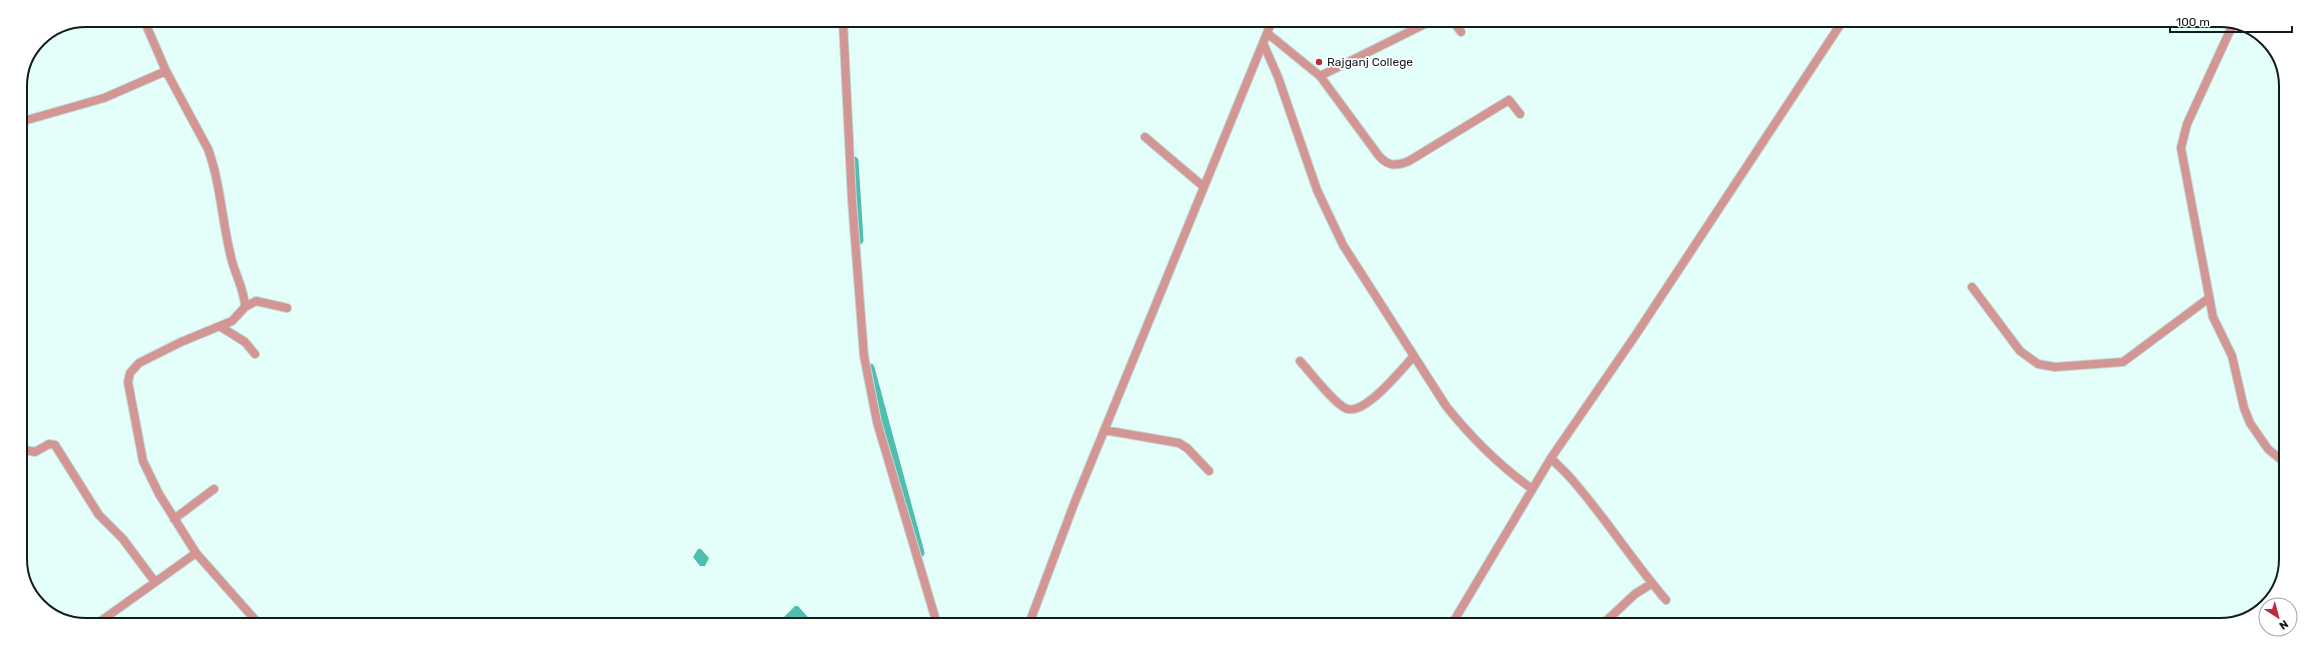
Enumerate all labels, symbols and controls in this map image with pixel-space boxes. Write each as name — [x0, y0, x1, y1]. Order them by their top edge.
scale bar — [2170, 8, 2292, 34]
text: 100 m — [2176, 15, 2210, 29]
place label: Rajganj College — [1327, 55, 1413, 69]
marker: Rajganj College — [1314, 57, 1324, 67]
north arrow — [2258, 597, 2298, 637]
text: N — [2276, 617, 2291, 632]

